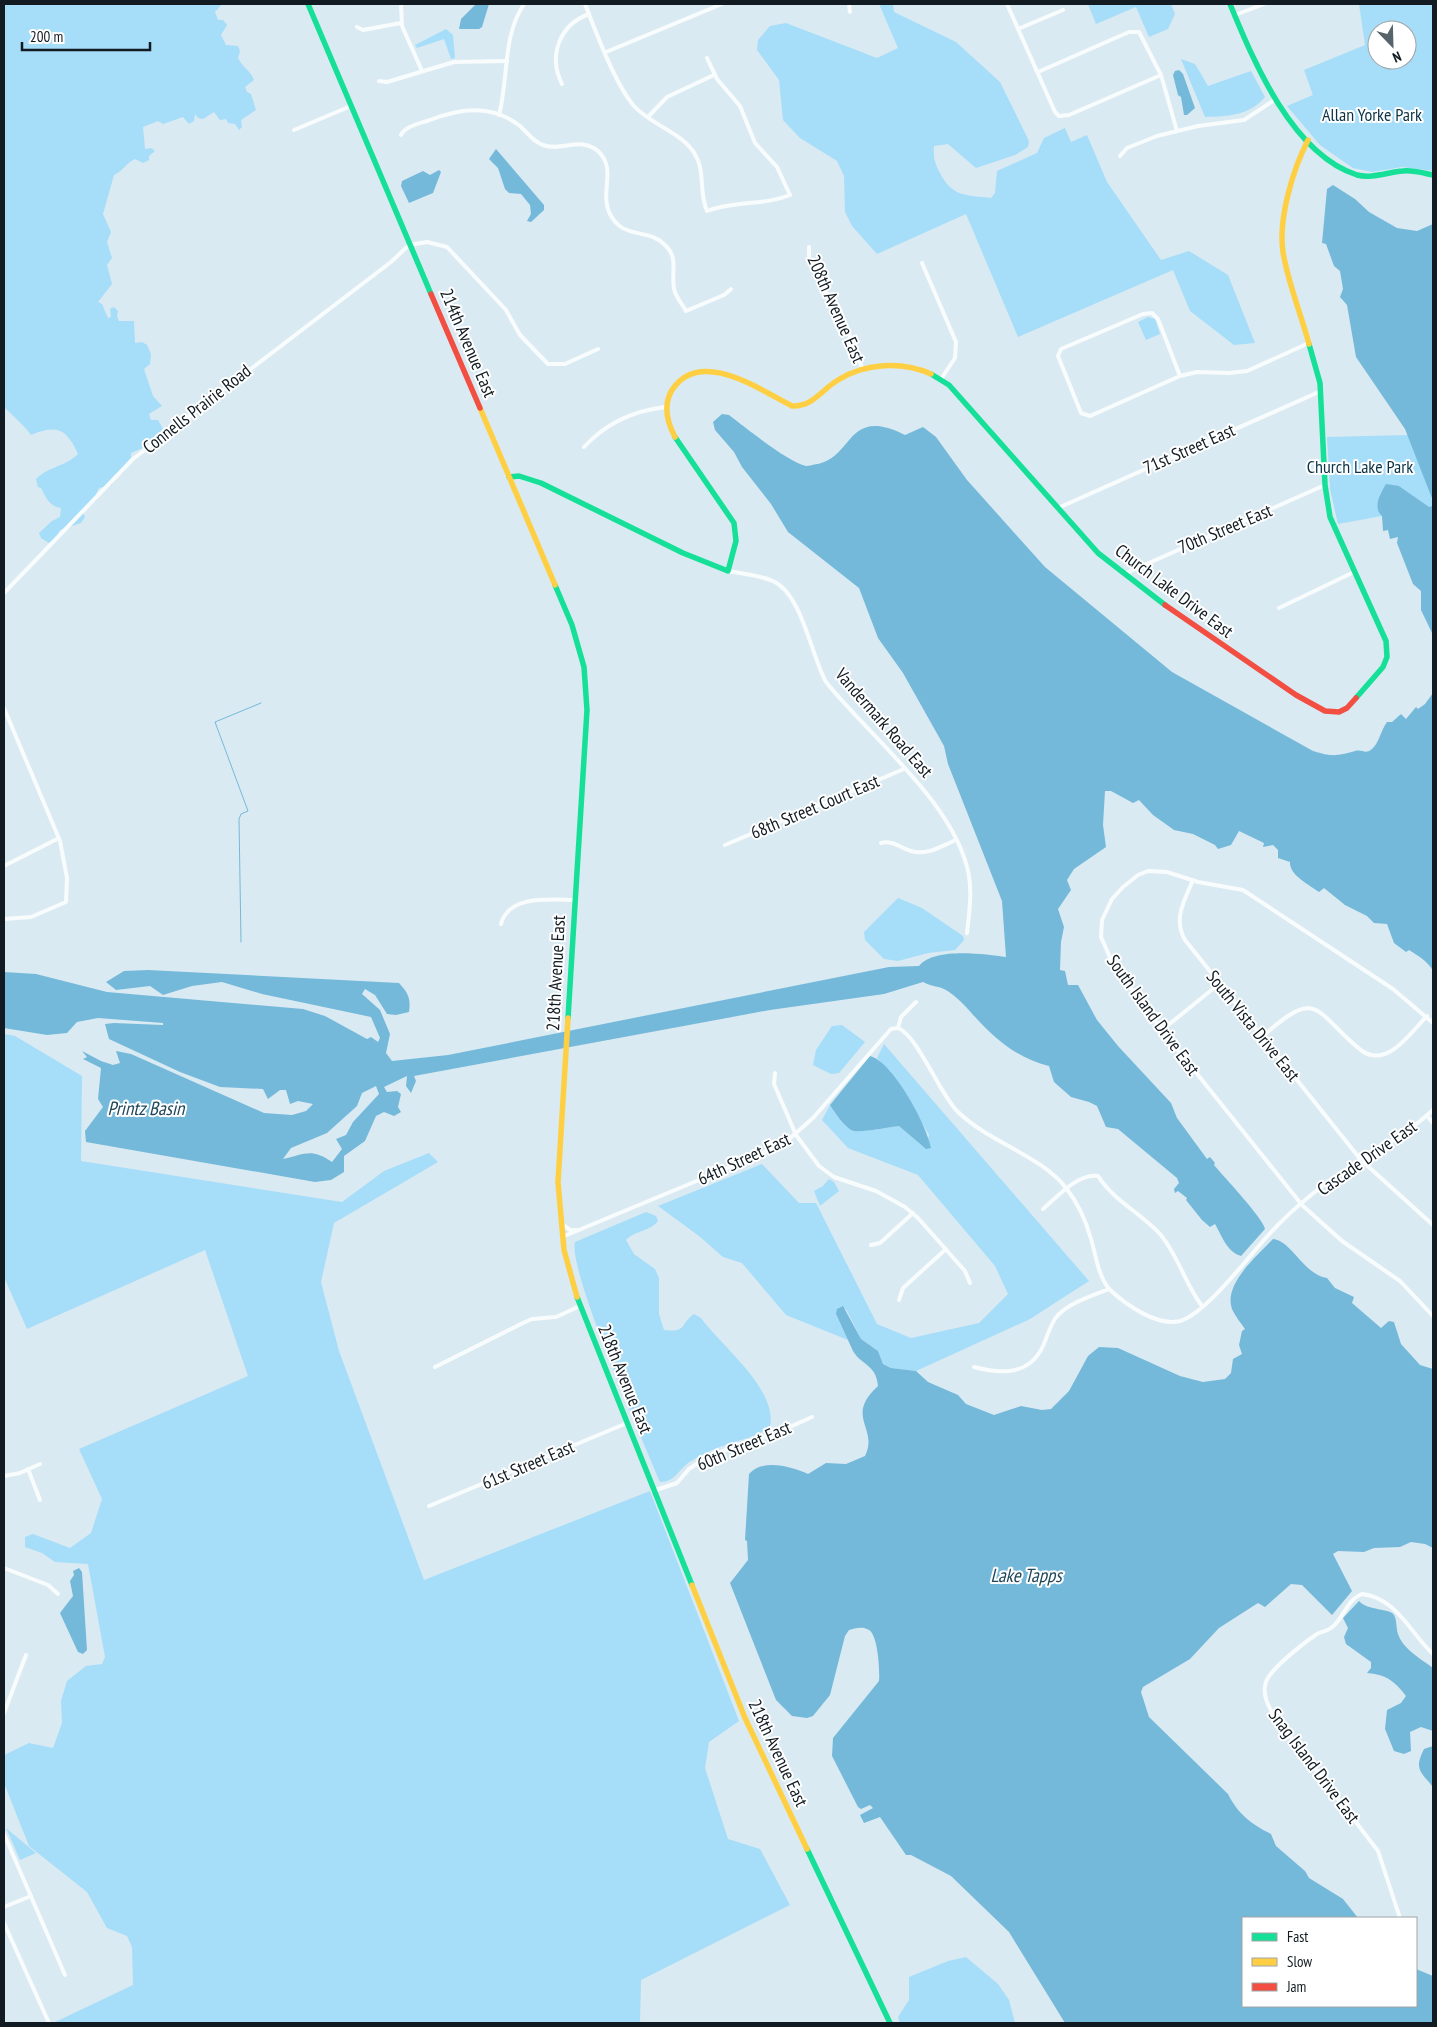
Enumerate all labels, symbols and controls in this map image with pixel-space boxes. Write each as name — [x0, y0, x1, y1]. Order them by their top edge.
scale bar — [22, 20, 150, 52]
north arrow — [1367, 20, 1417, 70]
text: 200 m — [30, 27, 63, 46]
text: N — [1390, 47, 1404, 67]
park label: Allan Yorke Park — [1322, 103, 1422, 126]
street label: 208th Avenue East — [802, 251, 871, 366]
street label: 214th Avenue East — [435, 285, 502, 401]
street label: Connells Prairie Road — [138, 359, 256, 458]
street label: 71st Street East — [1139, 418, 1238, 479]
park label: Church Lake Park — [1307, 455, 1413, 478]
street label: 70th Street East — [1174, 498, 1275, 559]
street label: Church Lake Drive East — [1111, 539, 1238, 643]
street label: Vandermark Road East — [830, 662, 938, 782]
street label: 68th Street Court East — [747, 769, 883, 844]
street label: 218th Avenue East — [541, 915, 570, 1031]
street label: South Island Drive East — [1102, 950, 1205, 1080]
street label: South Vista Drive East — [1202, 965, 1305, 1086]
water label: Printz Basin — [108, 1096, 186, 1120]
street label: Cascade Drive East — [1312, 1115, 1421, 1200]
street label: 64th Street East — [694, 1127, 794, 1190]
street label: 218th Avenue East — [593, 1321, 658, 1437]
street label: 60th Street East — [693, 1415, 794, 1476]
street label: 61st Street East — [478, 1435, 577, 1494]
water label: Lake Tapps — [990, 1563, 1063, 1587]
street label: 218th Avenue East — [744, 1695, 813, 1810]
street label: Snag Island Drive East — [1264, 1704, 1365, 1828]
legend — [1242, 1917, 1417, 2007]
text: Fast — [1287, 1927, 1308, 1946]
text: Slow — [1287, 1952, 1312, 1971]
text: Jam — [1286, 1977, 1306, 1996]

